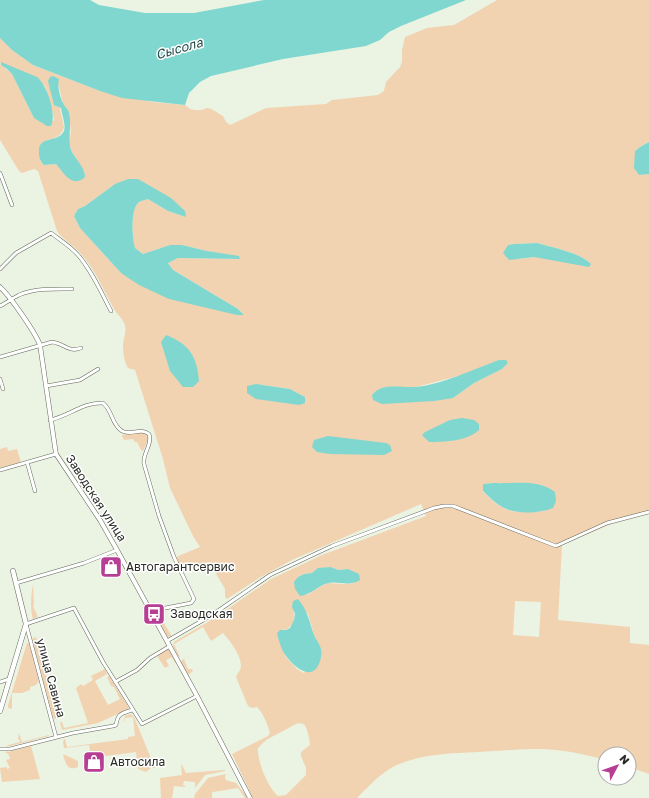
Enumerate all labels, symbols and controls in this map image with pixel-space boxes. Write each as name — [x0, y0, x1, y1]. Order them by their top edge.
water label: Сысола — [154, 34, 205, 62]
street label: Заводская улица — [63, 451, 130, 544]
shop icon: Автогарантсервис — [98, 554, 124, 580]
place label: Автогарантсервис — [126, 559, 235, 574]
bus stop icon: Заводская — [141, 601, 167, 627]
place label: Заводская — [170, 606, 233, 621]
street label: улица Савина — [34, 637, 69, 719]
north arrow — [597, 746, 637, 786]
shop icon: Автосила — [81, 749, 107, 775]
text: N — [617, 752, 633, 767]
place label: Автосила — [110, 754, 165, 769]

